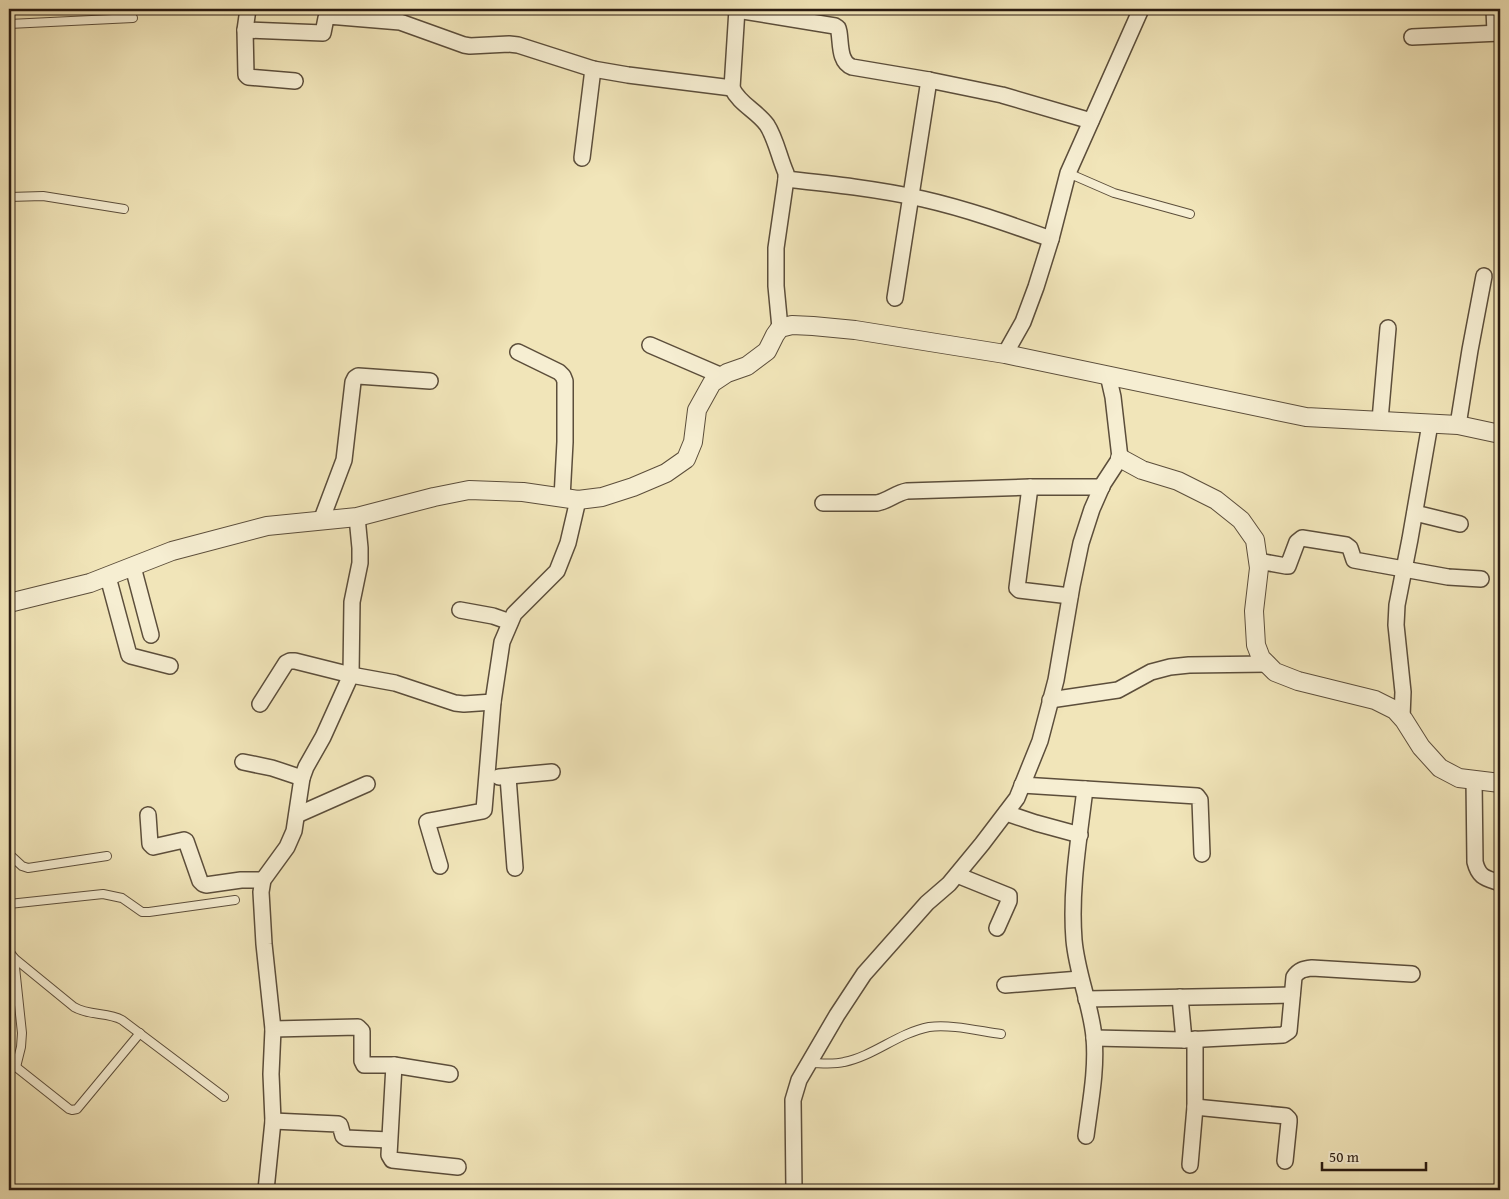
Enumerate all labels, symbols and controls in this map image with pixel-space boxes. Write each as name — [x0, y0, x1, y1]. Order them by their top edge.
scale bar — [1322, 1139, 1425, 1171]
text: 50 m — [1329, 1146, 1360, 1167]

